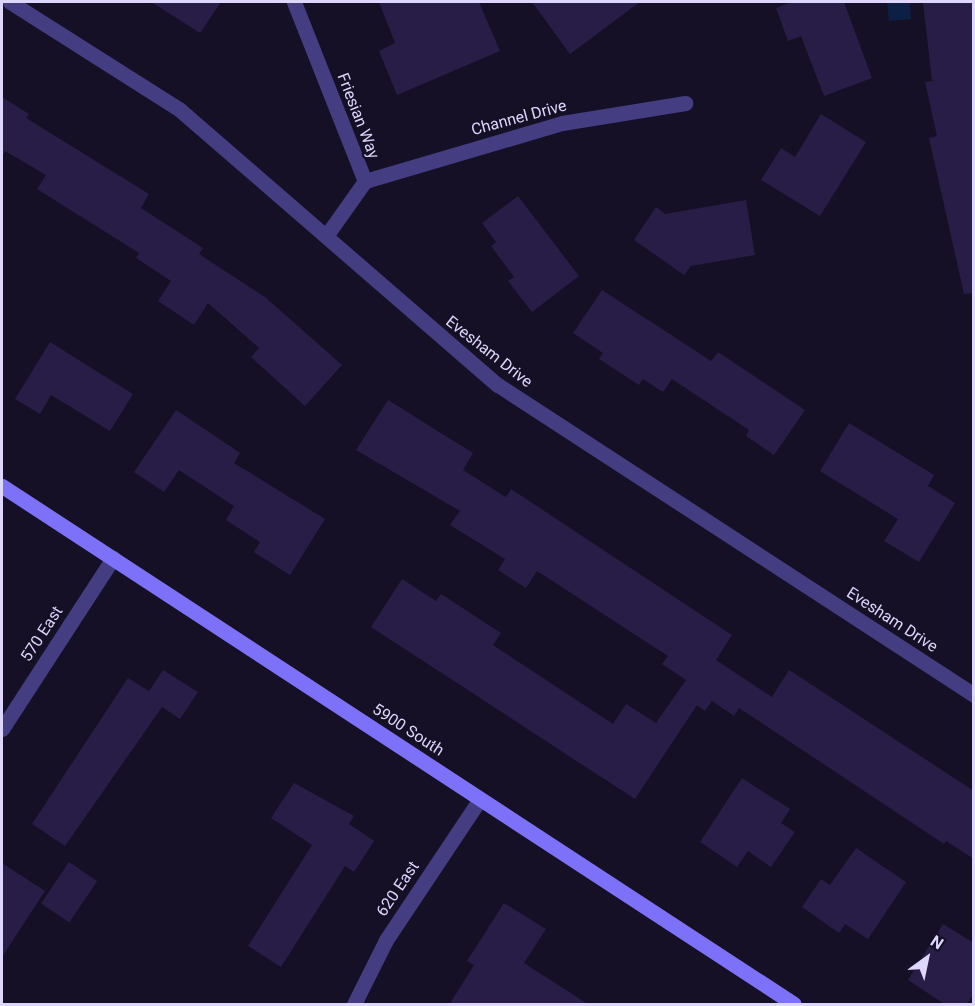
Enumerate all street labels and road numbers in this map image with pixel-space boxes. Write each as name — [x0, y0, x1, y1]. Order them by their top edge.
street label: Friesian Way — [333, 70, 383, 162]
street label: Channel Drive — [469, 96, 569, 140]
street label: Evesham Drive — [442, 312, 536, 392]
street label: Evesham Drive — [843, 583, 941, 657]
street label: 570 East — [17, 603, 67, 665]
street label: 5900 South — [369, 700, 447, 760]
street label: 620 East — [373, 858, 423, 920]

